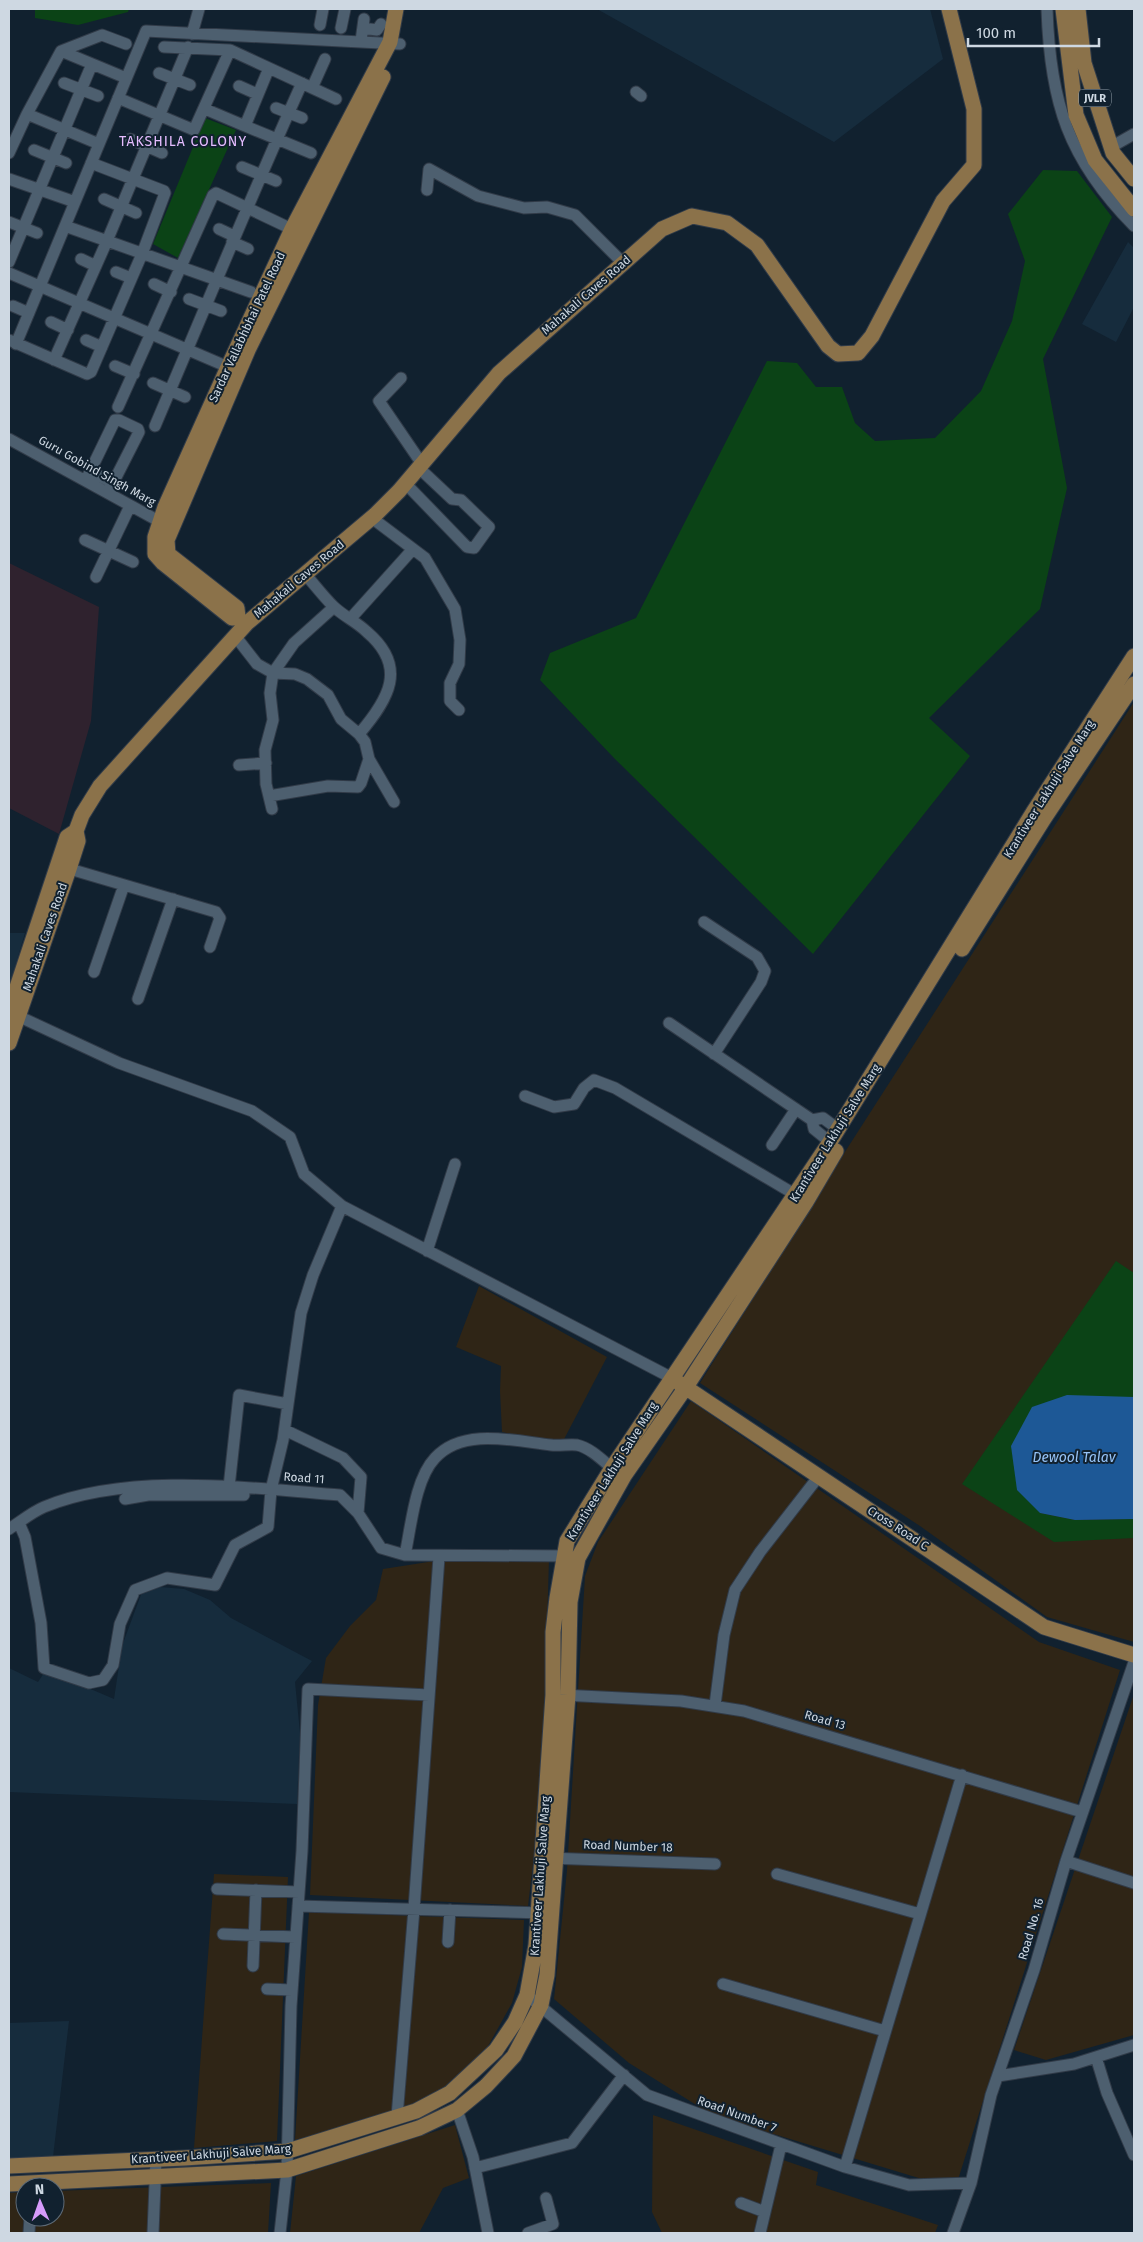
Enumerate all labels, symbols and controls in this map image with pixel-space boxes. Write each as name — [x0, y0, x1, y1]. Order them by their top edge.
scale bar — [968, 15, 1099, 47]
text: 100 m — [976, 24, 1016, 42]
road number: JVLR — [1079, 90, 1111, 106]
district label: TAKSHILA COLONY — [119, 133, 247, 150]
street label: Sardar Vallabhbhai Patel Road — [206, 250, 288, 404]
street label: Mahakali Caves Road — [539, 252, 633, 338]
street label: Guru Gobind Singh Marg — [36, 433, 159, 509]
street label: Mahakali Caves Road — [251, 537, 347, 621]
street label: Krantiveer Lakhuji Salve Marg — [1001, 717, 1098, 861]
street label: Mahakali Caves Road — [20, 881, 70, 993]
street label: Krantiveer Lakhuji Salve Marg — [787, 1061, 884, 1205]
street label: Krantiveer Lakhuji Salve Marg — [564, 1399, 661, 1543]
water label: Dewool Talav — [1033, 1449, 1117, 1466]
street label: Road 11 — [283, 1470, 325, 1486]
street label: Cross Road C — [865, 1503, 931, 1553]
street label: Road 13 — [803, 1707, 847, 1733]
street label: Krantiveer Lakhuji Salve Marg — [527, 1795, 553, 1956]
street label: Road Number 18 — [583, 1837, 673, 1855]
street label: Road No. 16 — [1016, 1897, 1046, 1961]
street label: Road Number 7 — [696, 2093, 778, 2135]
street label: Krantiveer Lakhuji Salve Marg — [131, 2141, 292, 2167]
north arrow — [15, 2177, 65, 2227]
text: N — [35, 2181, 45, 2198]

